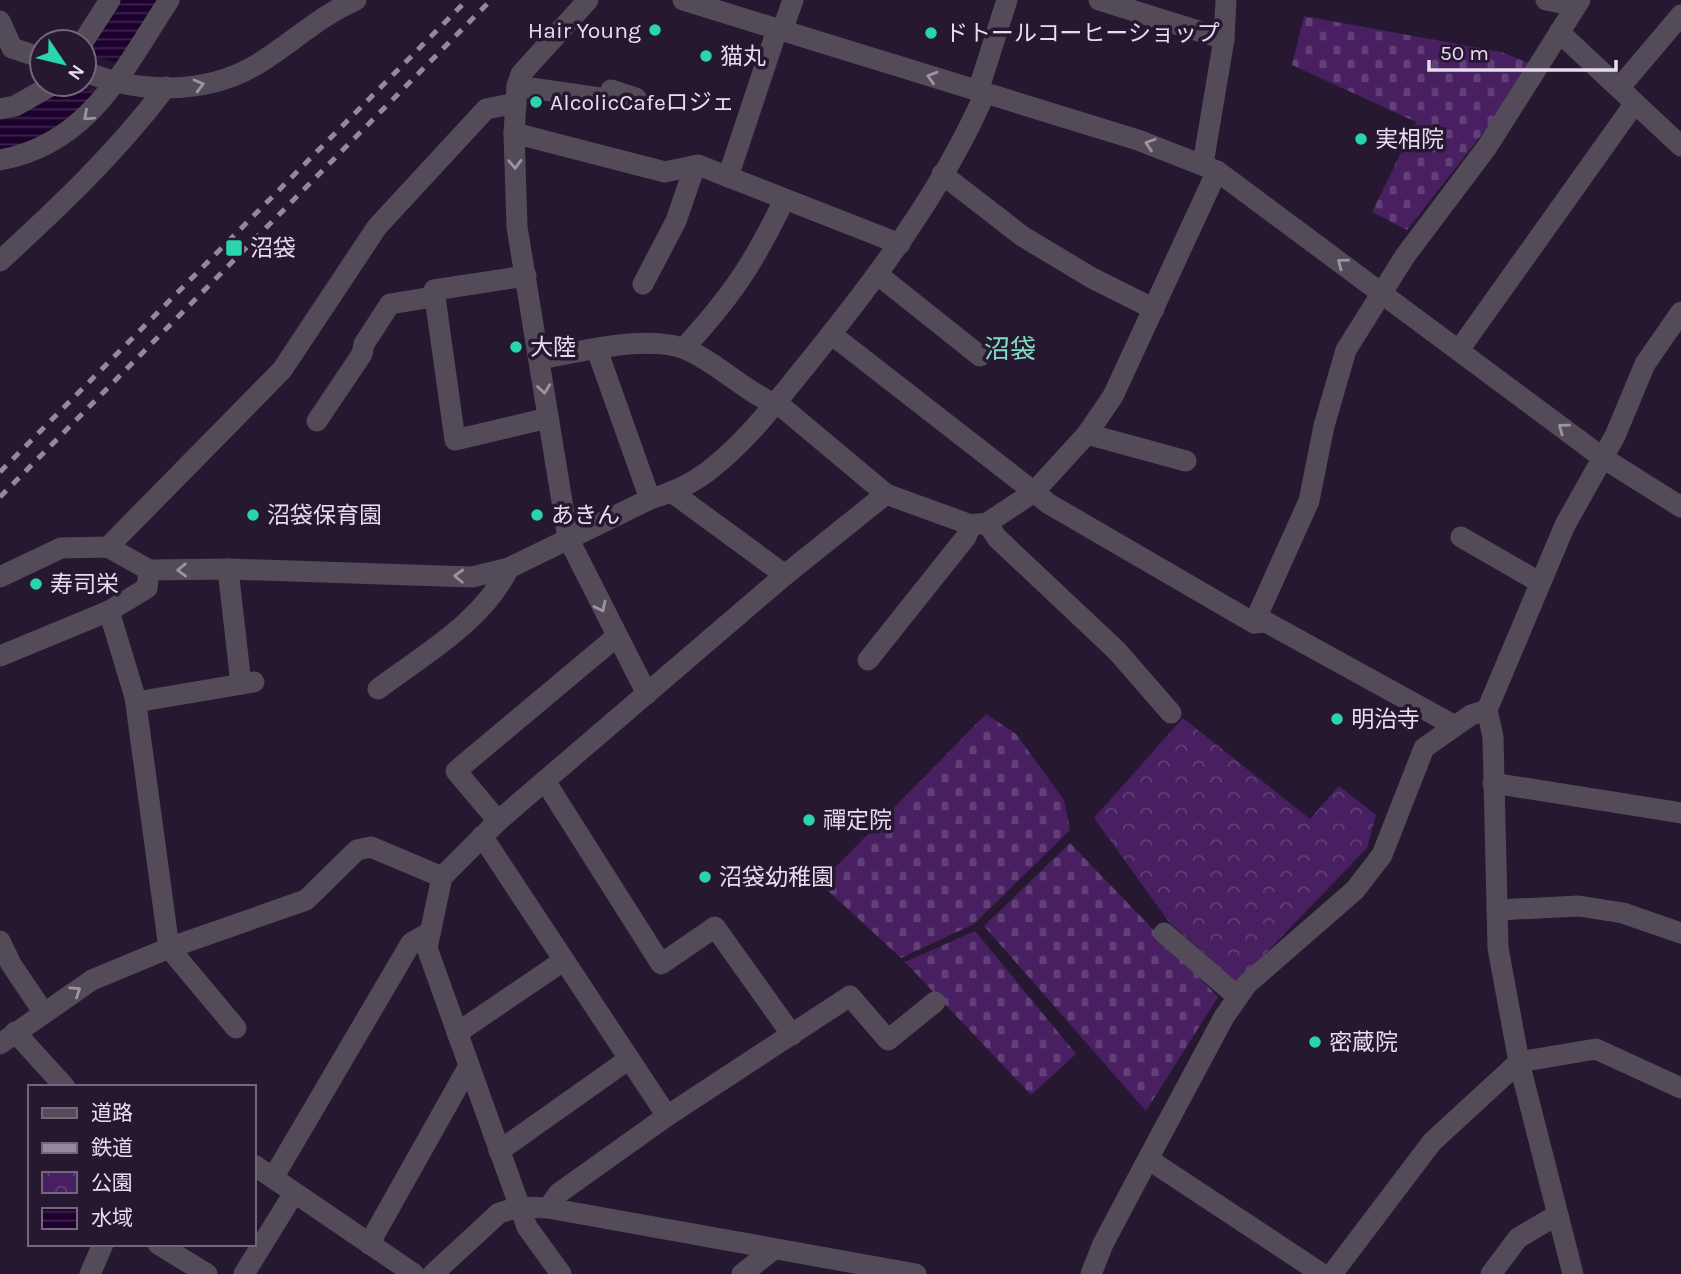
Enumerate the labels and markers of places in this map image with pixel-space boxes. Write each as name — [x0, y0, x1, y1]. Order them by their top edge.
place label: Hair Young — [528, 17, 641, 44]
place label: ドトールコーヒーショップ — [945, 20, 1220, 47]
marker: Hair Young — [647, 22, 663, 38]
marker: ドトールコーヒーショップ — [923, 25, 939, 41]
place label: 猫丸 — [720, 43, 766, 70]
marker: 猫丸 — [698, 48, 714, 64]
place label: AlcolicCafeロジェ — [550, 89, 735, 116]
marker: AlcolicCafeロジェ — [528, 94, 544, 110]
place label: 実相院 — [1375, 126, 1444, 153]
marker: 実相院 — [1353, 131, 1369, 147]
place label: 沼袋 — [250, 235, 296, 262]
marker: 沼袋 — [224, 238, 244, 258]
place label: 大陸 — [530, 334, 576, 361]
marker: 大陸 — [508, 339, 524, 355]
place label: 沼袋保育園 — [267, 502, 382, 529]
place label: あきん — [551, 502, 620, 529]
marker: 沼袋保育園 — [245, 507, 261, 523]
marker: あきん — [529, 507, 545, 523]
place label: 寿司栄 — [50, 571, 119, 598]
marker: 寿司栄 — [28, 576, 44, 592]
place label: 明治寺 — [1351, 706, 1420, 733]
marker: 明治寺 — [1329, 711, 1345, 727]
place label: 禪定院 — [823, 807, 892, 834]
marker: 禪定院 — [801, 812, 817, 828]
place label: 沼袋幼稚園 — [719, 864, 834, 891]
marker: 沼袋幼稚園 — [697, 869, 713, 885]
place label: 密蔵院 — [1329, 1029, 1398, 1056]
marker: 密蔵院 — [1307, 1034, 1323, 1050]

